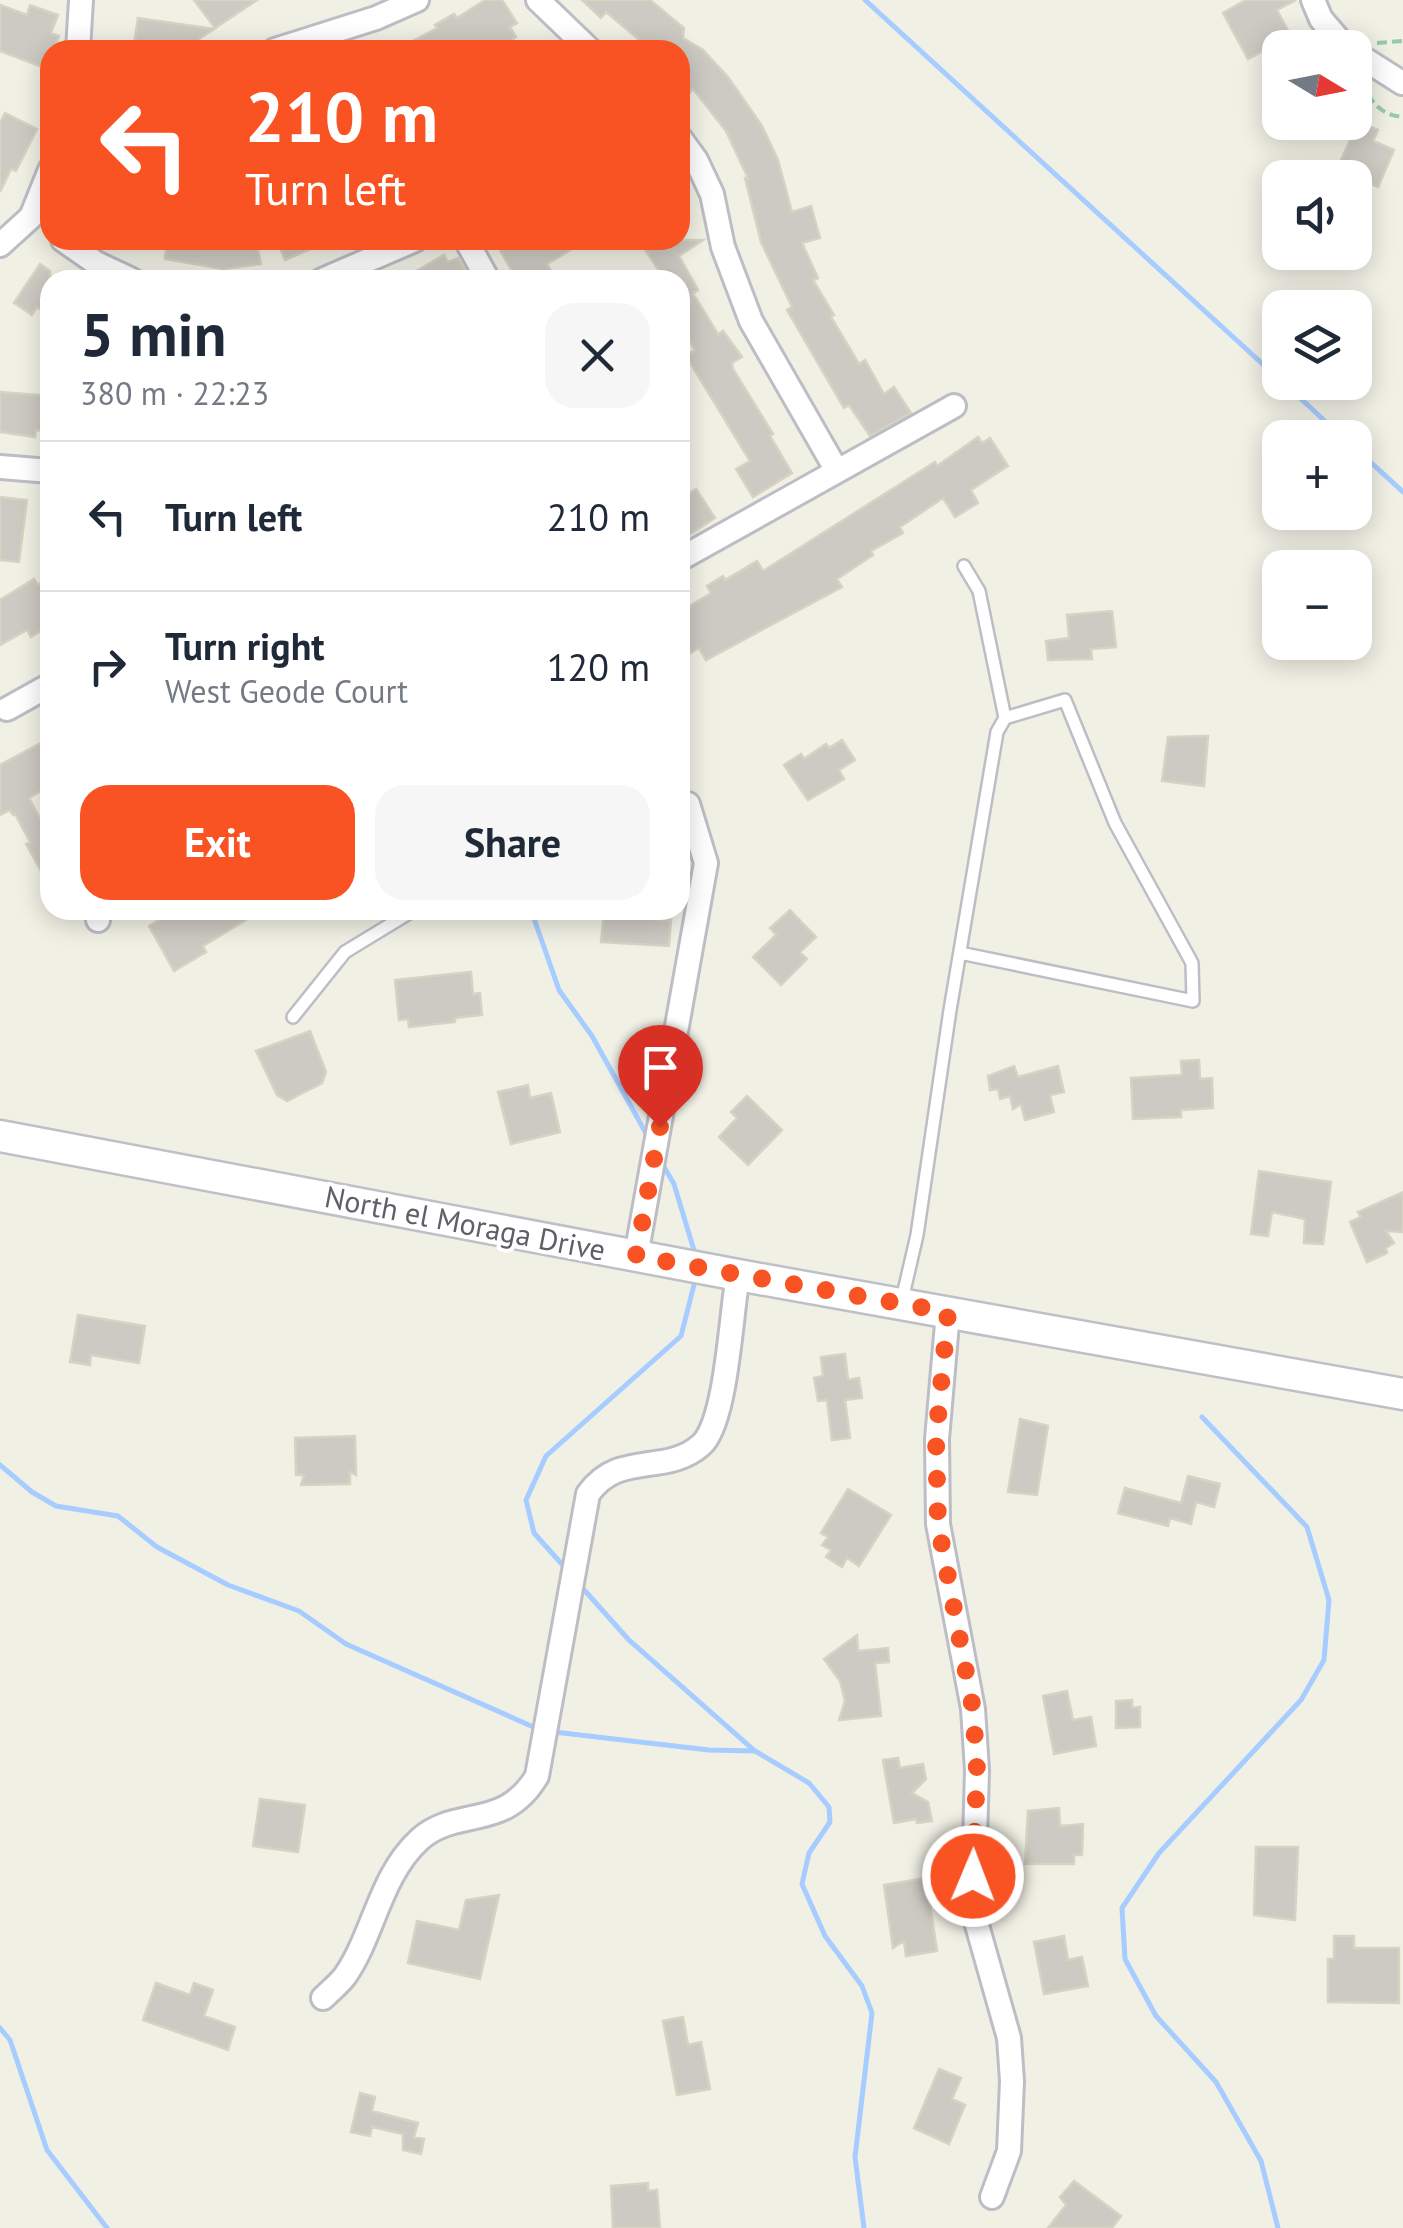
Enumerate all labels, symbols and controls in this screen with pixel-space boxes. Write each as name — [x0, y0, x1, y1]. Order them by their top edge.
north arrow — [1262, 30, 1372, 140]
map controls — [1262, 30, 1372, 660]
text: 210 m — [245, 71, 438, 161]
icon: left — [80, 80, 210, 210]
text: Turn left — [245, 159, 406, 217]
button: sound — [1262, 160, 1372, 270]
button: layers — [1262, 290, 1372, 400]
text: 5 min — [80, 295, 226, 373]
button: close — [545, 303, 650, 408]
text: 380 m · 22:23 — [80, 372, 269, 414]
button: + — [1262, 420, 1372, 530]
icon: left — [80, 489, 135, 544]
text: Turn left — [165, 492, 302, 541]
text: 210 m — [547, 492, 650, 541]
button: − — [1262, 550, 1372, 660]
text: Turn right — [165, 621, 325, 670]
icon: right — [80, 639, 135, 694]
text: 120 m — [547, 642, 650, 691]
text: West Geode Court — [165, 670, 408, 712]
button: Exit — [80, 785, 355, 900]
button: Share — [375, 785, 650, 900]
pin — [618, 1025, 703, 1128]
icon: arrive — [633, 1040, 688, 1095]
street label: North el Moraga Drive — [322, 1176, 609, 1269]
position arrow — [921, 1824, 1025, 1928]

